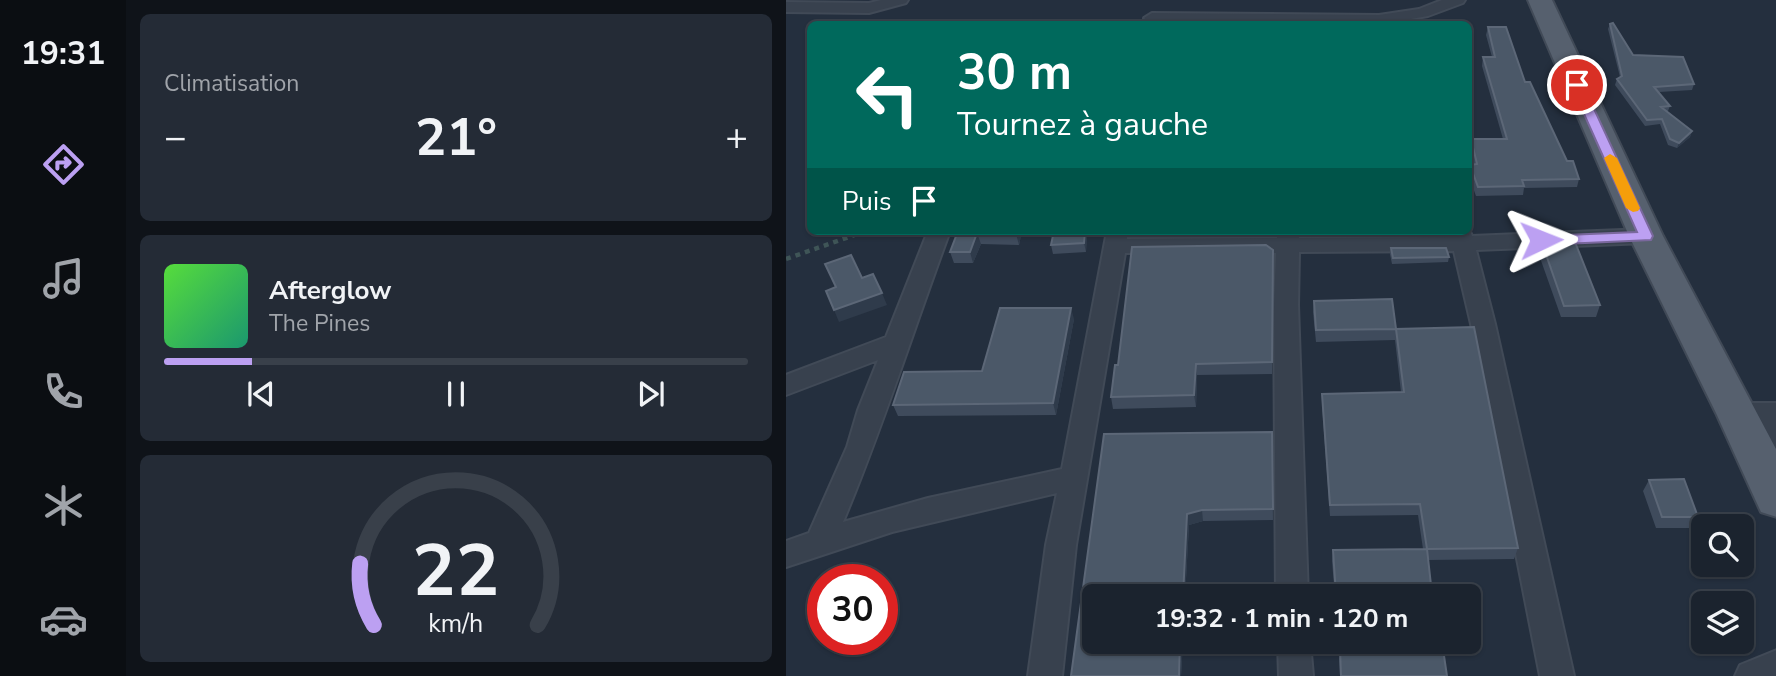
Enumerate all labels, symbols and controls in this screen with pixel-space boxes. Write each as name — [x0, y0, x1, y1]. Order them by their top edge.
text: 19:31 — [21, 32, 105, 75]
text: 30 m — [957, 39, 1072, 106]
icon: left — [842, 49, 933, 140]
pin — [1547, 55, 1607, 115]
icon: arrive — [1558, 66, 1596, 104]
text: Climatisation — [164, 68, 299, 99]
text: 21° — [415, 102, 497, 173]
text: Tournez à gauche — [957, 103, 1208, 146]
text: − — [164, 112, 187, 163]
text: + — [725, 112, 748, 163]
icon: directions — [39, 140, 88, 189]
icon: arrive — [905, 182, 943, 220]
text: Puis — [842, 184, 891, 219]
position arrow — [1504, 203, 1578, 277]
icon: music — [39, 254, 88, 303]
text: Afterglow — [269, 273, 392, 308]
text: The Pines — [269, 308, 370, 339]
icon: phone — [39, 367, 88, 416]
icon: previous — [242, 375, 280, 413]
icon: pause — [437, 375, 475, 413]
icon: next — [632, 375, 670, 413]
icon: climate — [39, 481, 88, 530]
map controls — [1691, 514, 1754, 654]
button: search — [1691, 514, 1754, 577]
text: 22 — [412, 521, 500, 621]
speed limit sign: 30 — [807, 564, 898, 655]
button: layers — [1691, 591, 1754, 654]
icon: car — [39, 595, 88, 644]
text: 19:32 · 1 min · 120 m — [1155, 601, 1408, 636]
text: km/h — [428, 606, 484, 640]

